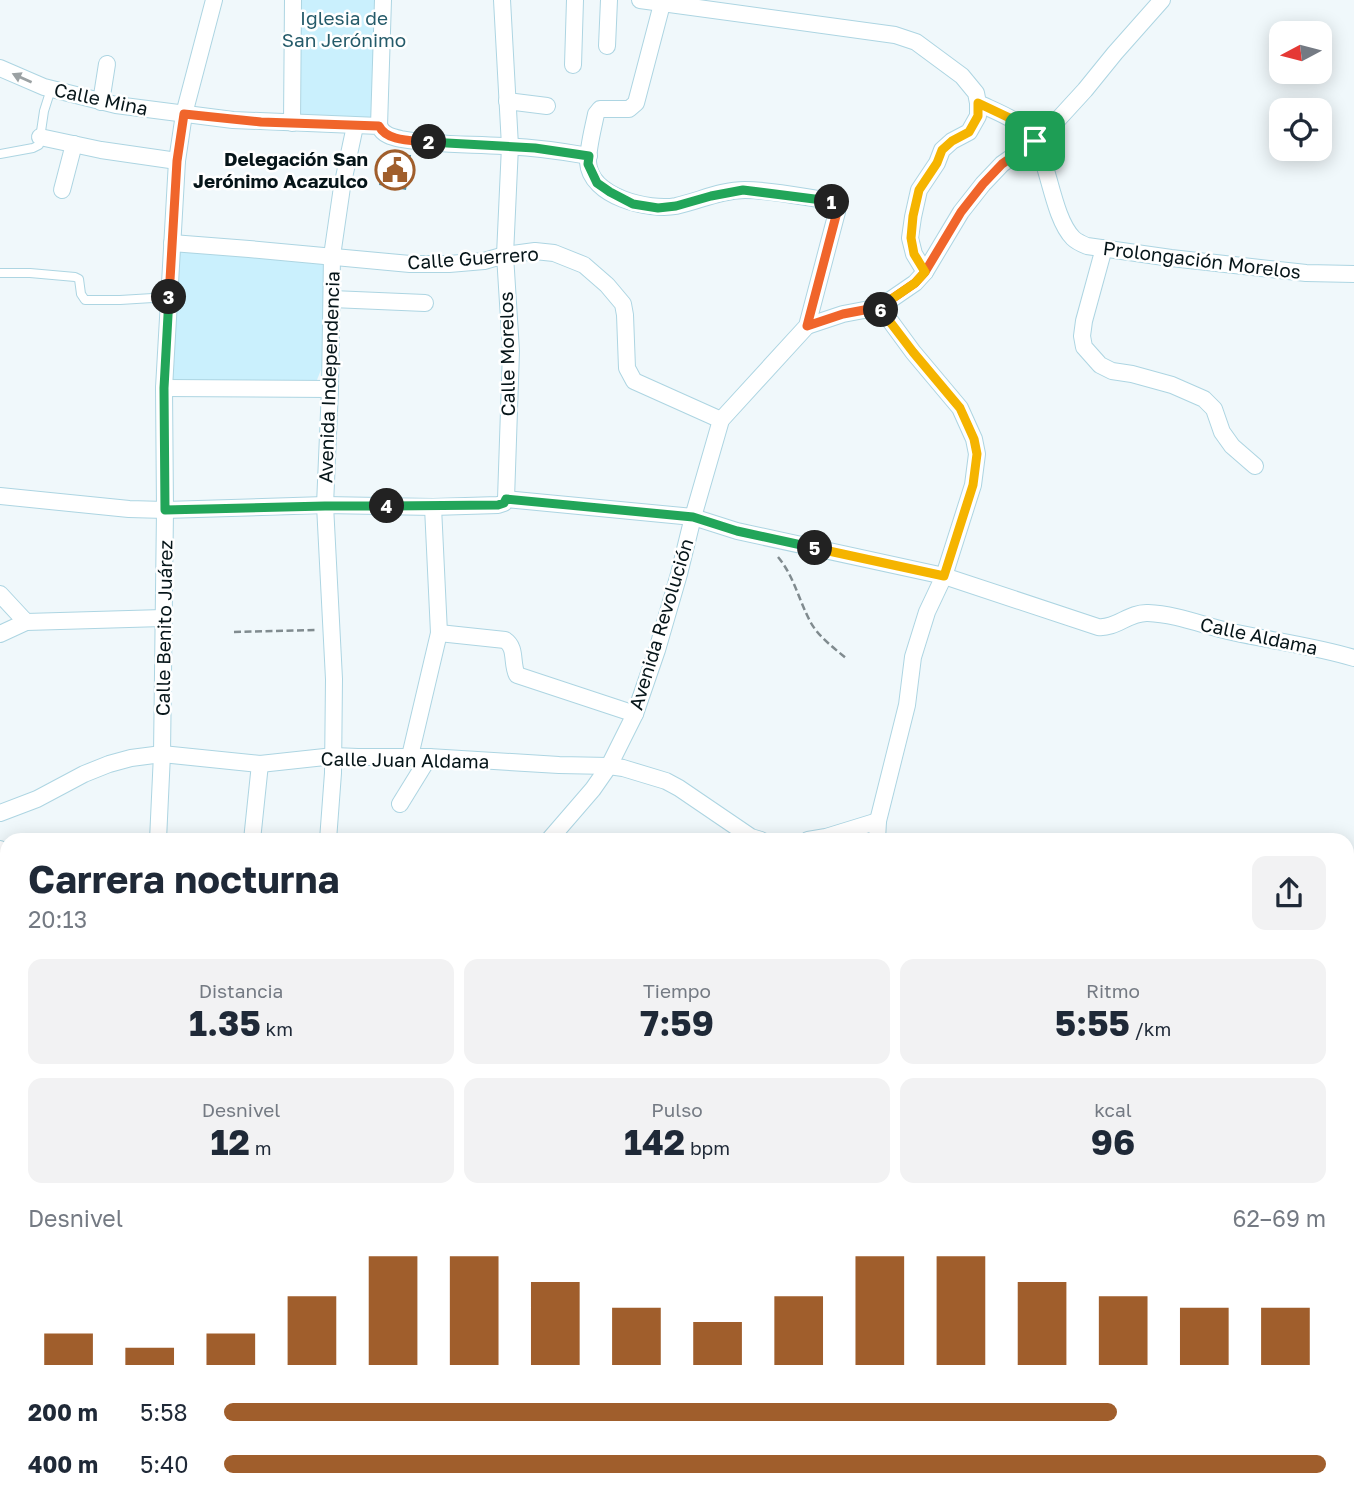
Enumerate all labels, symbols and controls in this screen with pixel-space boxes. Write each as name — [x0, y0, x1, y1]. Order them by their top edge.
park label: Iglesia de San Jerónimo — [282, 6, 406, 51]
north arrow — [1269, 21, 1332, 84]
map controls — [1269, 21, 1332, 161]
one-way arrow — [12, 72, 32, 84]
street label: Calle Mina — [52, 77, 150, 120]
button: locate — [1269, 98, 1332, 161]
pin — [1005, 111, 1065, 171]
icon: arrive — [1016, 122, 1054, 160]
pin: 2 — [412, 124, 446, 160]
text: 2 — [423, 130, 434, 153]
place label: Delegación San Jerónimo Acazulco — [193, 147, 368, 192]
public building icon: Delegación San Jerónimo Acazulco — [374, 149, 416, 191]
pin: 1 — [814, 184, 850, 220]
text: 1 — [827, 190, 836, 213]
street label: Prolongación Morelos — [1102, 236, 1302, 283]
street label: Calle Guerrero — [407, 241, 539, 274]
street label: Avenida Independencia — [313, 271, 344, 483]
pin: 3 — [152, 280, 186, 314]
text: 3 — [163, 285, 174, 308]
street label: Calle Morelos — [494, 291, 519, 417]
pin: 6 — [864, 292, 898, 328]
text: 6 — [874, 298, 887, 321]
pin: 4 — [370, 489, 404, 524]
text: 4 — [381, 494, 392, 517]
pin: 5 — [798, 530, 832, 566]
street label: Avenida Revolución — [624, 535, 698, 712]
text: 5 — [809, 536, 820, 559]
street label: Calle Benito Juárez — [150, 540, 177, 716]
street label: Calle Aldama — [1198, 612, 1320, 659]
street label: Calle Juan Aldama — [320, 747, 490, 772]
text: Carrera nocturna — [28, 856, 340, 901]
button: share — [1252, 856, 1326, 930]
text: 20:13 — [28, 905, 87, 933]
text: Distancia — [199, 979, 283, 1002]
text: Tiempo — [643, 979, 711, 1002]
text: Ritmo — [1086, 979, 1140, 1002]
text: 1.35 — [189, 1002, 261, 1044]
text: 7:59 — [640, 1002, 714, 1044]
text: 5:55 — [1055, 1002, 1130, 1044]
text: km — [261, 1017, 293, 1040]
text: /km — [1130, 1017, 1171, 1040]
text: Desnivel — [202, 1098, 280, 1121]
text: Pulso — [651, 1098, 703, 1121]
text: kcal — [1094, 1098, 1132, 1121]
text: 12 — [211, 1121, 250, 1163]
text: 142 — [624, 1121, 685, 1163]
text: 96 — [1091, 1121, 1135, 1163]
text: m — [250, 1136, 271, 1159]
text: bpm — [685, 1136, 730, 1159]
text: Desnivel — [28, 1204, 123, 1232]
text: 62–69 m — [1233, 1204, 1326, 1232]
text: 200 m — [28, 1398, 98, 1426]
text: 5:58 — [140, 1398, 188, 1426]
text: 400 m — [28, 1450, 98, 1478]
text: 5:40 — [140, 1450, 189, 1478]

